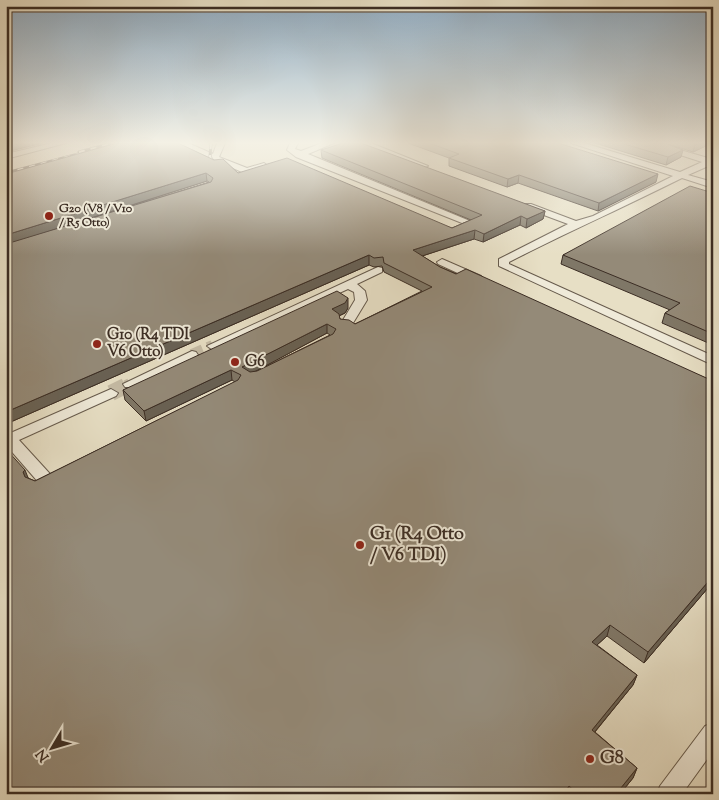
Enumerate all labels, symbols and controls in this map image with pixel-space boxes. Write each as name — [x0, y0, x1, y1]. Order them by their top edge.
place label: G20 (V8 / V10 / R5 Otto) — [58, 200, 133, 232]
marker: G20 (V8 / V10 / R5 Otto) — [43, 210, 55, 222]
place label: G10 (R4 TDI V6 Otto) — [107, 325, 189, 363]
marker: G10 (R4 TDI V6 Otto) — [91, 338, 103, 350]
place label: G6 — [245, 352, 265, 373]
marker: G6 — [229, 356, 241, 368]
place label: G1 (R4 Otto / V6 TDI) — [370, 522, 464, 569]
marker: G1 (R4 Otto / V6 TDI) — [354, 539, 366, 551]
north arrow — [28, 722, 78, 772]
text: N — [32, 744, 55, 765]
place label: G8 — [600, 746, 624, 772]
marker: G8 — [584, 753, 596, 765]

